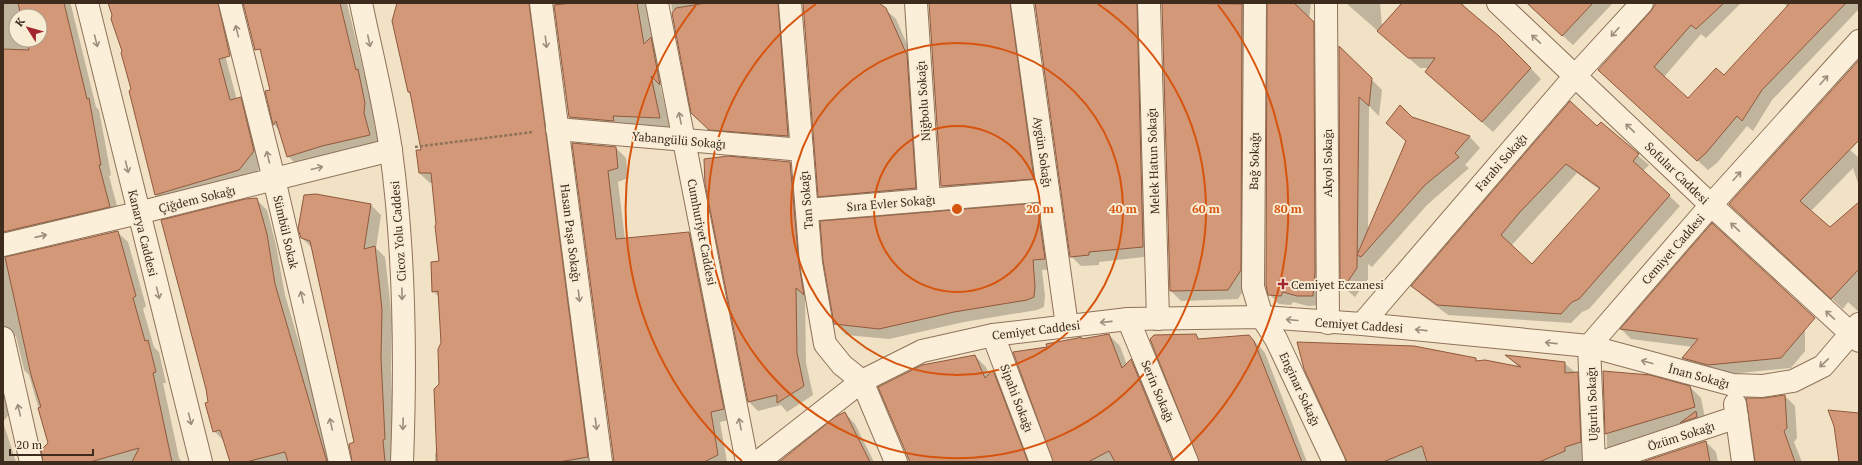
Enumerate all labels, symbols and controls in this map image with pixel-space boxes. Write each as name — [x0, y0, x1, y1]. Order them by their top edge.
north arrow — [8, 8, 48, 48]
text: K — [12, 14, 28, 29]
one-way arrow — [233, 25, 240, 38]
one-way arrow — [1611, 27, 1620, 37]
one-way arrow — [93, 34, 101, 47]
one-way arrow — [365, 34, 373, 47]
one-way arrow — [1531, 34, 1541, 43]
one-way arrow — [542, 35, 550, 48]
street label: Niğbolu Sokağı — [913, 60, 933, 142]
one-way arrow — [1819, 75, 1828, 85]
street label: Melek Hatun Sokağı — [1144, 107, 1162, 215]
one-way arrow — [675, 111, 683, 124]
street label: Aygün Sokağı — [1031, 115, 1055, 189]
one-way arrow — [1625, 123, 1635, 133]
street label: Yabangülü Sokağı — [631, 128, 727, 152]
street label: Akyol Sokağı — [1320, 128, 1335, 197]
street label: Farabi Sokağı — [1472, 130, 1530, 194]
street label: Bağ Sokağı — [1246, 132, 1262, 190]
street label: Sofular Caddesi — [1642, 139, 1712, 208]
one-way arrow — [264, 151, 272, 164]
one-way arrow — [124, 160, 131, 173]
one-way arrow — [310, 164, 323, 172]
street label: Tan Sokağı — [796, 170, 816, 230]
one-way arrow — [1732, 171, 1742, 181]
street label: Cumhuriyet Caddesi — [684, 177, 720, 287]
street label: Cicoz Yolu Caddesi — [387, 180, 409, 282]
street label: Çiğdem Sokağı — [157, 182, 237, 216]
street label: Hasan Paşa Sokağı — [558, 183, 585, 283]
street label: Kanarya Caddesi — [125, 188, 161, 278]
street label: Sıra Evler Sokağı — [846, 192, 936, 214]
street label: Sümbül Sokak — [270, 194, 302, 271]
text: 20 m — [1026, 201, 1054, 216]
text: 40 m — [1109, 201, 1137, 216]
text: 60 m — [1192, 201, 1220, 216]
text: 80 m — [1274, 201, 1302, 216]
centre of rings — [950, 202, 964, 216]
street label: Cemiyet Caddesi — [1638, 210, 1708, 287]
one-way arrow — [1730, 223, 1740, 232]
one-way arrow — [34, 232, 47, 240]
place label: Cemiyet Eczanesi — [1291, 277, 1384, 292]
marker: Cemiyet Eczanesi — [1278, 279, 1288, 289]
one-way arrow — [155, 287, 163, 300]
one-way arrow — [398, 287, 406, 300]
one-way arrow — [575, 289, 583, 302]
one-way arrow — [297, 291, 305, 304]
one-way arrow — [1825, 311, 1835, 320]
street label: Cemiyet Caddesi — [1314, 314, 1404, 336]
one-way arrow — [1286, 316, 1299, 324]
street label: Cemiyet Caddesi — [991, 317, 1081, 343]
one-way arrow — [1100, 318, 1113, 325]
one-way arrow — [1415, 326, 1428, 334]
one-way arrow — [1545, 339, 1558, 346]
street label: Enginar Sokağı — [1276, 350, 1324, 429]
street label: Serin Sokağı — [1138, 358, 1178, 425]
one-way arrow — [1641, 358, 1654, 365]
one-way arrow — [1819, 359, 1829, 368]
street label: İnan Sokağı — [1667, 361, 1732, 391]
street label: Sipahi Sokağı — [997, 362, 1037, 435]
street label: Uğurlu Sokağı — [1583, 366, 1601, 442]
one-way arrow — [15, 404, 23, 417]
one-way arrow — [187, 413, 194, 426]
one-way arrow — [400, 417, 407, 430]
one-way arrow — [327, 418, 335, 431]
one-way arrow — [592, 418, 600, 431]
one-way arrow — [735, 418, 743, 431]
street label: Özüm Sokağı — [1645, 418, 1717, 454]
scale bar — [10, 431, 93, 457]
text: 20 m — [16, 437, 43, 452]

